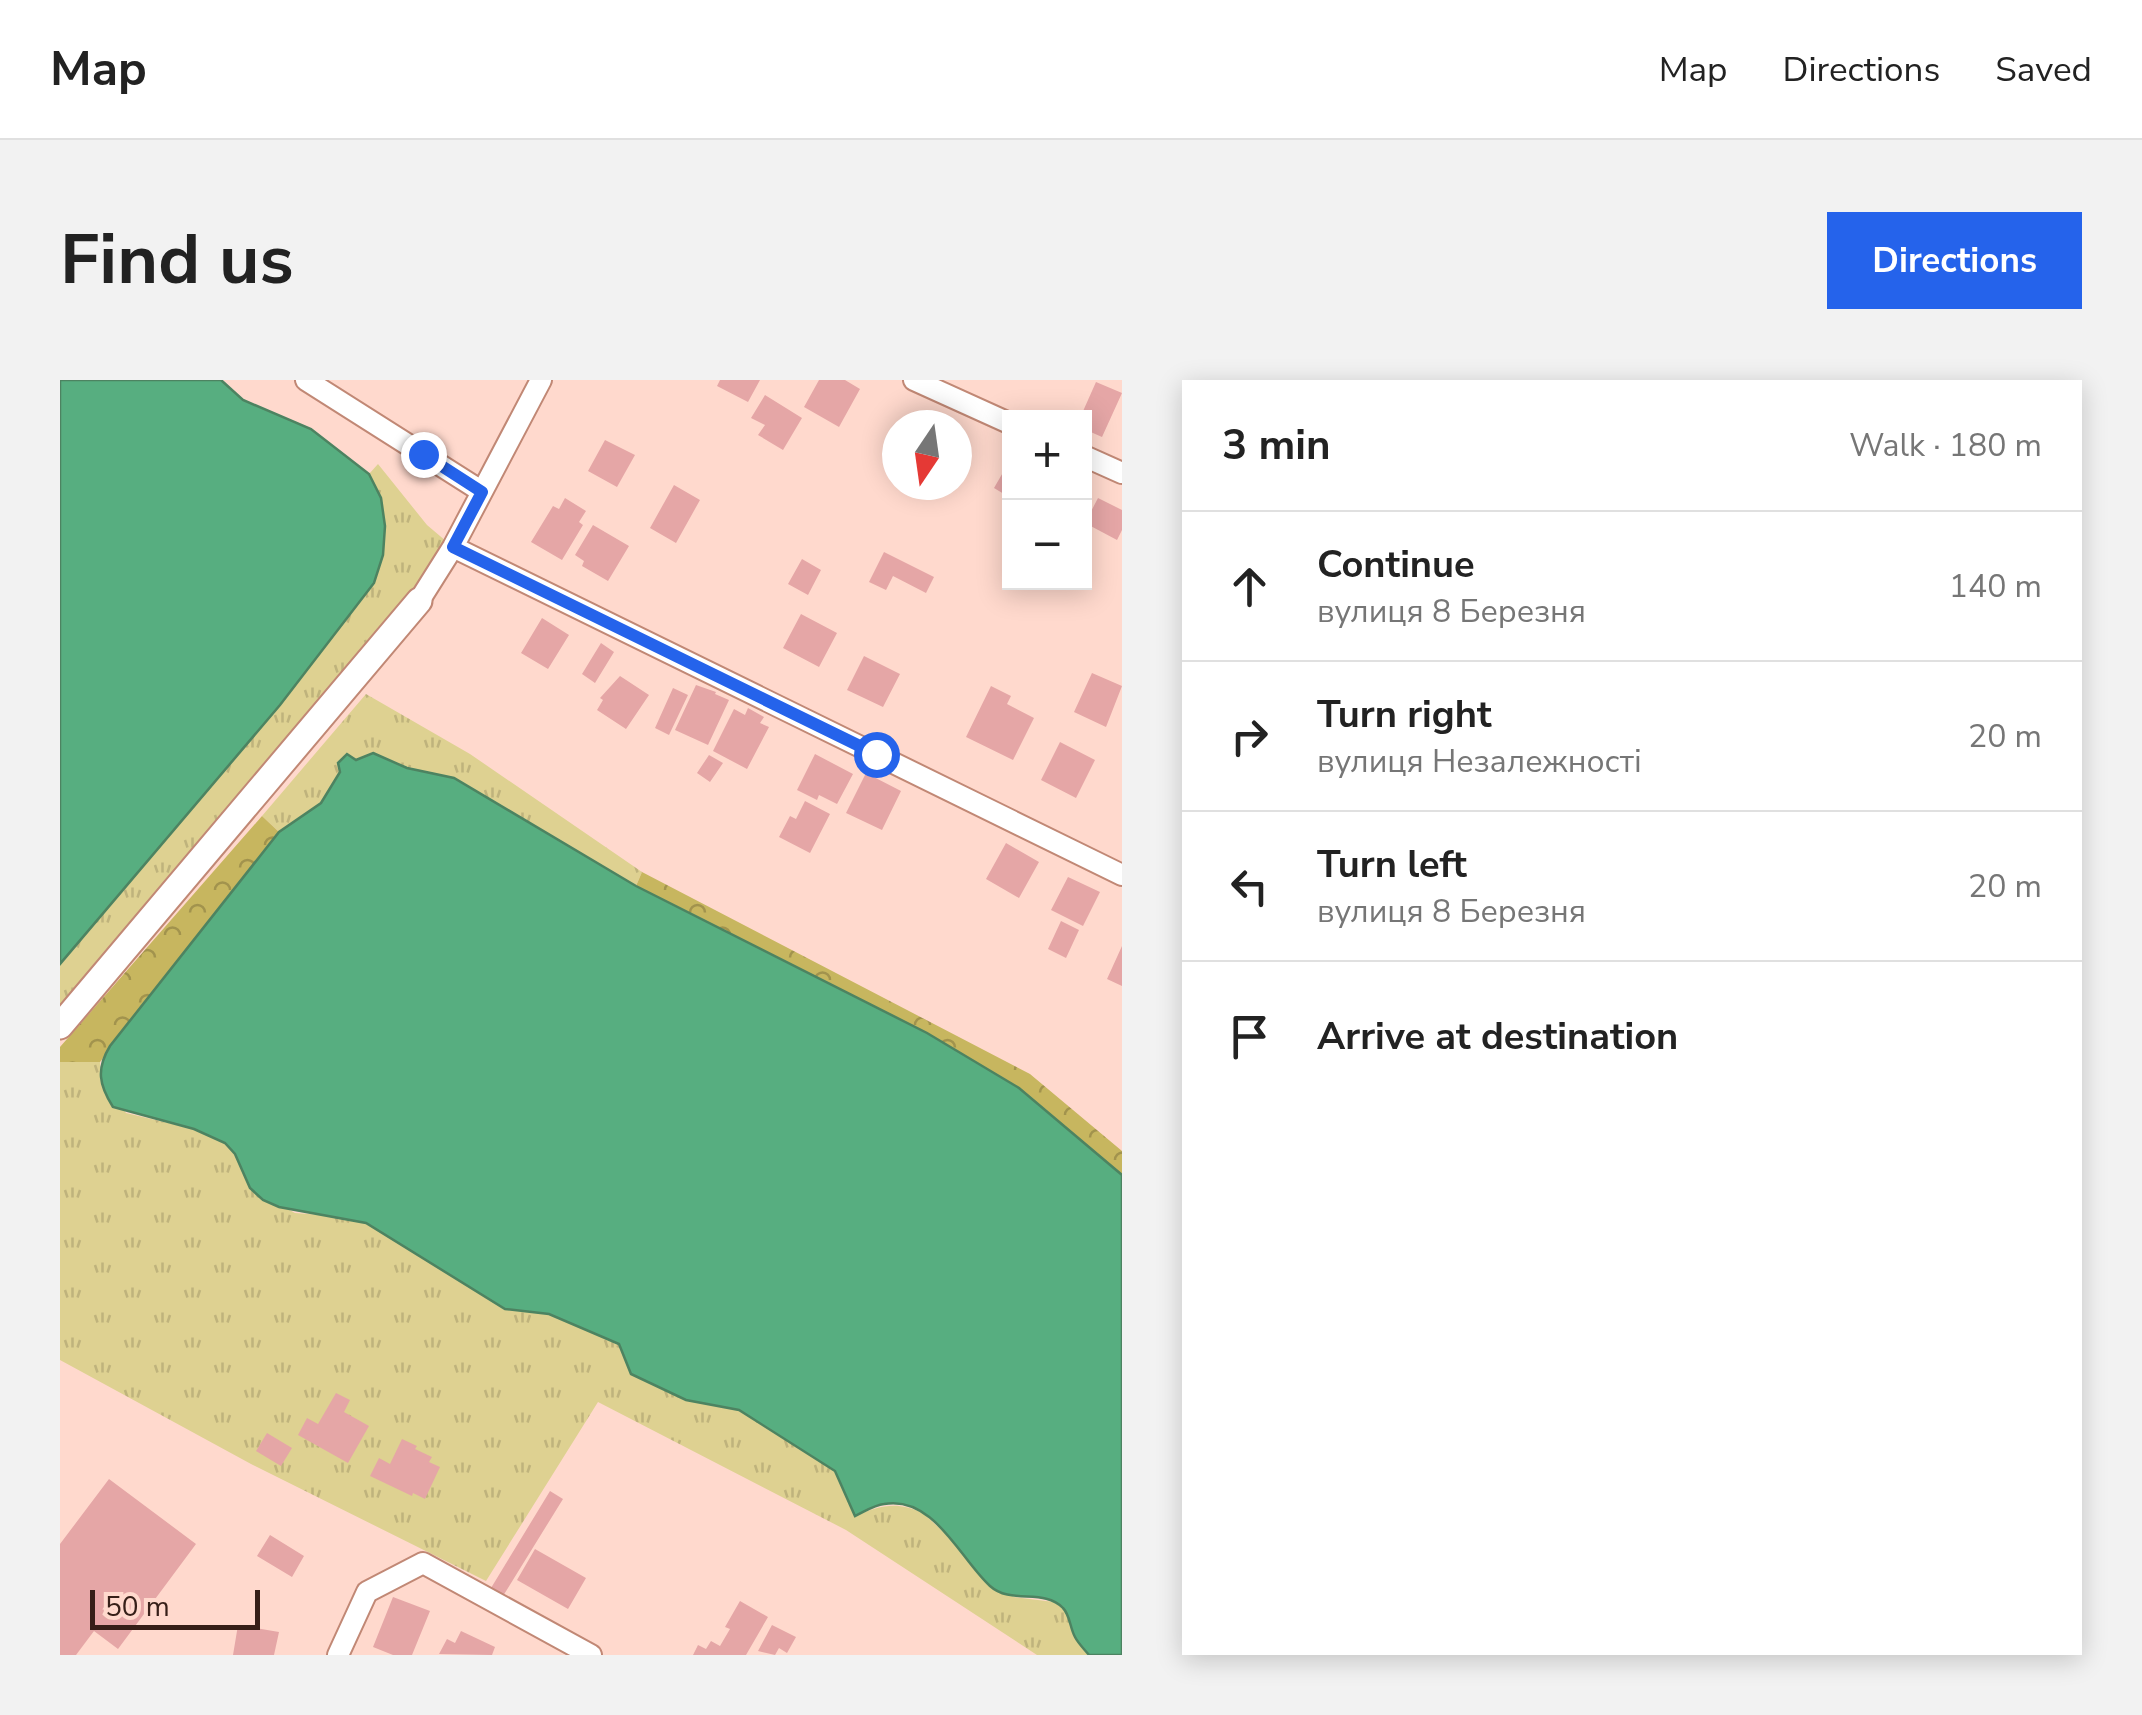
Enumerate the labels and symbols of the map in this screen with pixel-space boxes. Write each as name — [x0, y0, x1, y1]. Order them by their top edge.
north arrow — [882, 410, 972, 500]
route end — [401, 432, 447, 478]
route start — [854, 732, 900, 778]
scale bar — [90, 1585, 260, 1630]

